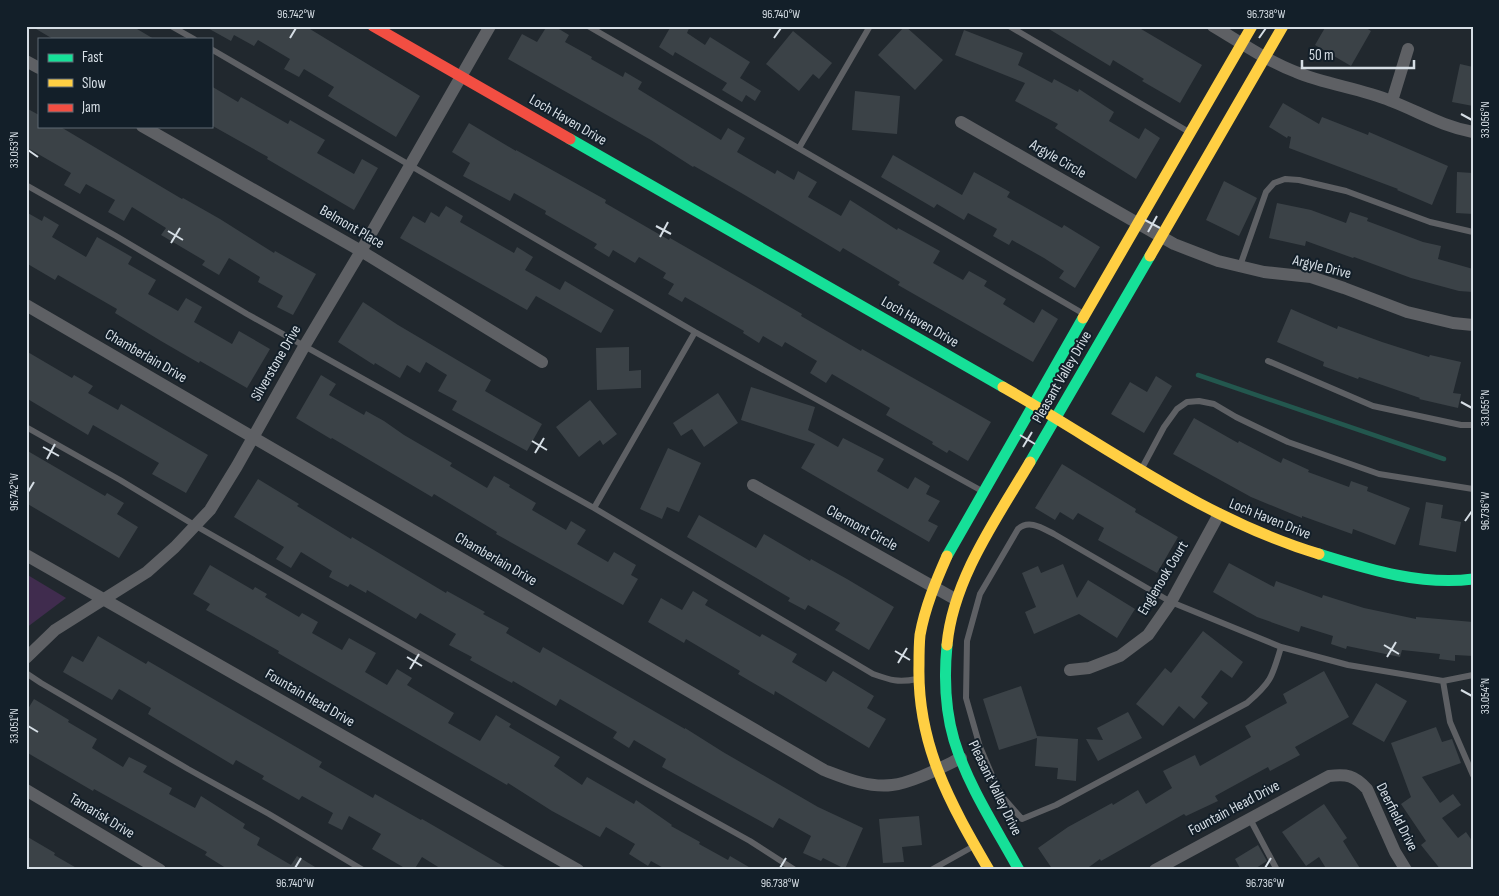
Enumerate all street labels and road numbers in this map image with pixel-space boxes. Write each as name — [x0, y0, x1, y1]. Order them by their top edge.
street label: Loch Haven Drive — [526, 90, 610, 150]
street label: Argyle Circle — [1025, 135, 1090, 183]
street label: Belmont Place — [316, 201, 388, 253]
street label: Argyle Drive — [1290, 250, 1353, 283]
street label: Loch Haven Drive — [878, 292, 962, 352]
street label: Silverstone Drive — [247, 321, 305, 405]
street label: Chamberlain Drive — [101, 325, 191, 387]
street label: Pleasant Valley Drive — [1028, 327, 1096, 427]
street label: Loch Haven Drive — [1226, 494, 1314, 544]
street label: Clermont Circle — [823, 501, 901, 555]
street label: Chamberlain Drive — [451, 528, 541, 590]
street label: Englenook Court — [1133, 537, 1193, 619]
street label: Fountain Head Drive — [262, 665, 358, 731]
street label: Pleasant Valley Drive — [964, 737, 1026, 839]
street label: Fountain Head Drive — [1185, 776, 1283, 840]
street label: Deerfield Drive — [1372, 780, 1422, 854]
street label: Tamarisk Drive — [66, 789, 138, 843]

